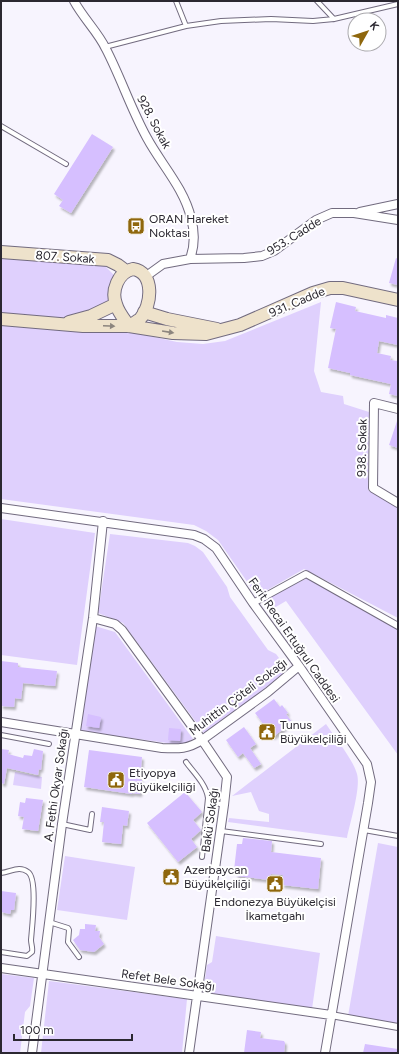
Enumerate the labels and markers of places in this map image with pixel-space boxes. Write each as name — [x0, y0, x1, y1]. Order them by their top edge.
place label: ORAN Hareket Noktası — [149, 212, 229, 240]
bus stop icon: ORAN Hareket Noktası — [126, 216, 146, 236]
place label: Tunus Büyükelçiliği — [280, 718, 346, 746]
public building icon: Tunus Büyükelçiliği — [257, 722, 277, 742]
place label: Etiyopya Büyükelçiliği — [129, 766, 195, 794]
public building icon: Etiyopya Büyükelçiliği — [106, 770, 126, 790]
place label: Azerbaycan Büyükelçiliği — [184, 863, 250, 891]
public building icon: Azerbaycan Büyükelçiliği — [161, 867, 181, 887]
public building icon: Endonezya Büyükelçisi İkametgahı — [265, 874, 285, 894]
place label: Endonezya Büyükelçisi İkametgahı — [214, 895, 336, 923]

